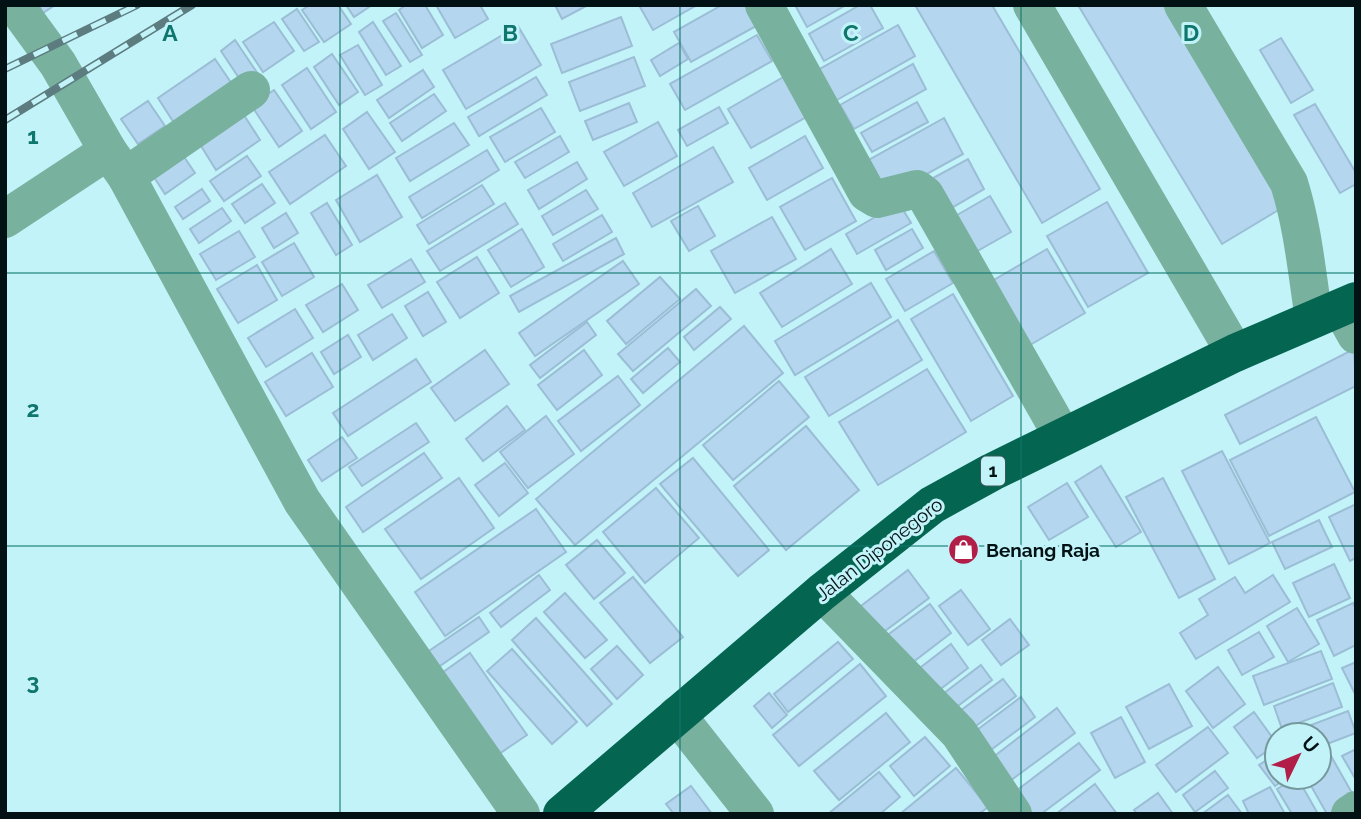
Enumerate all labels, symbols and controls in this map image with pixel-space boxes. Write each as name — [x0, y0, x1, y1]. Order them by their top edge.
text: A — [162, 19, 178, 46]
text: B — [502, 19, 518, 46]
text: C — [843, 19, 859, 46]
text: D — [1183, 19, 1199, 46]
text: 1 — [27, 122, 39, 149]
text: 2 — [27, 395, 39, 422]
road number: 1 — [981, 457, 1005, 486]
street label: Jalan Diponegoro — [811, 493, 947, 605]
shop icon: Benang Raja — [946, 533, 980, 567]
place label: Benang Raja — [986, 539, 1100, 561]
text: 3 — [27, 668, 39, 695]
north arrow — [1263, 721, 1333, 791]
text: U — [1298, 732, 1323, 757]

